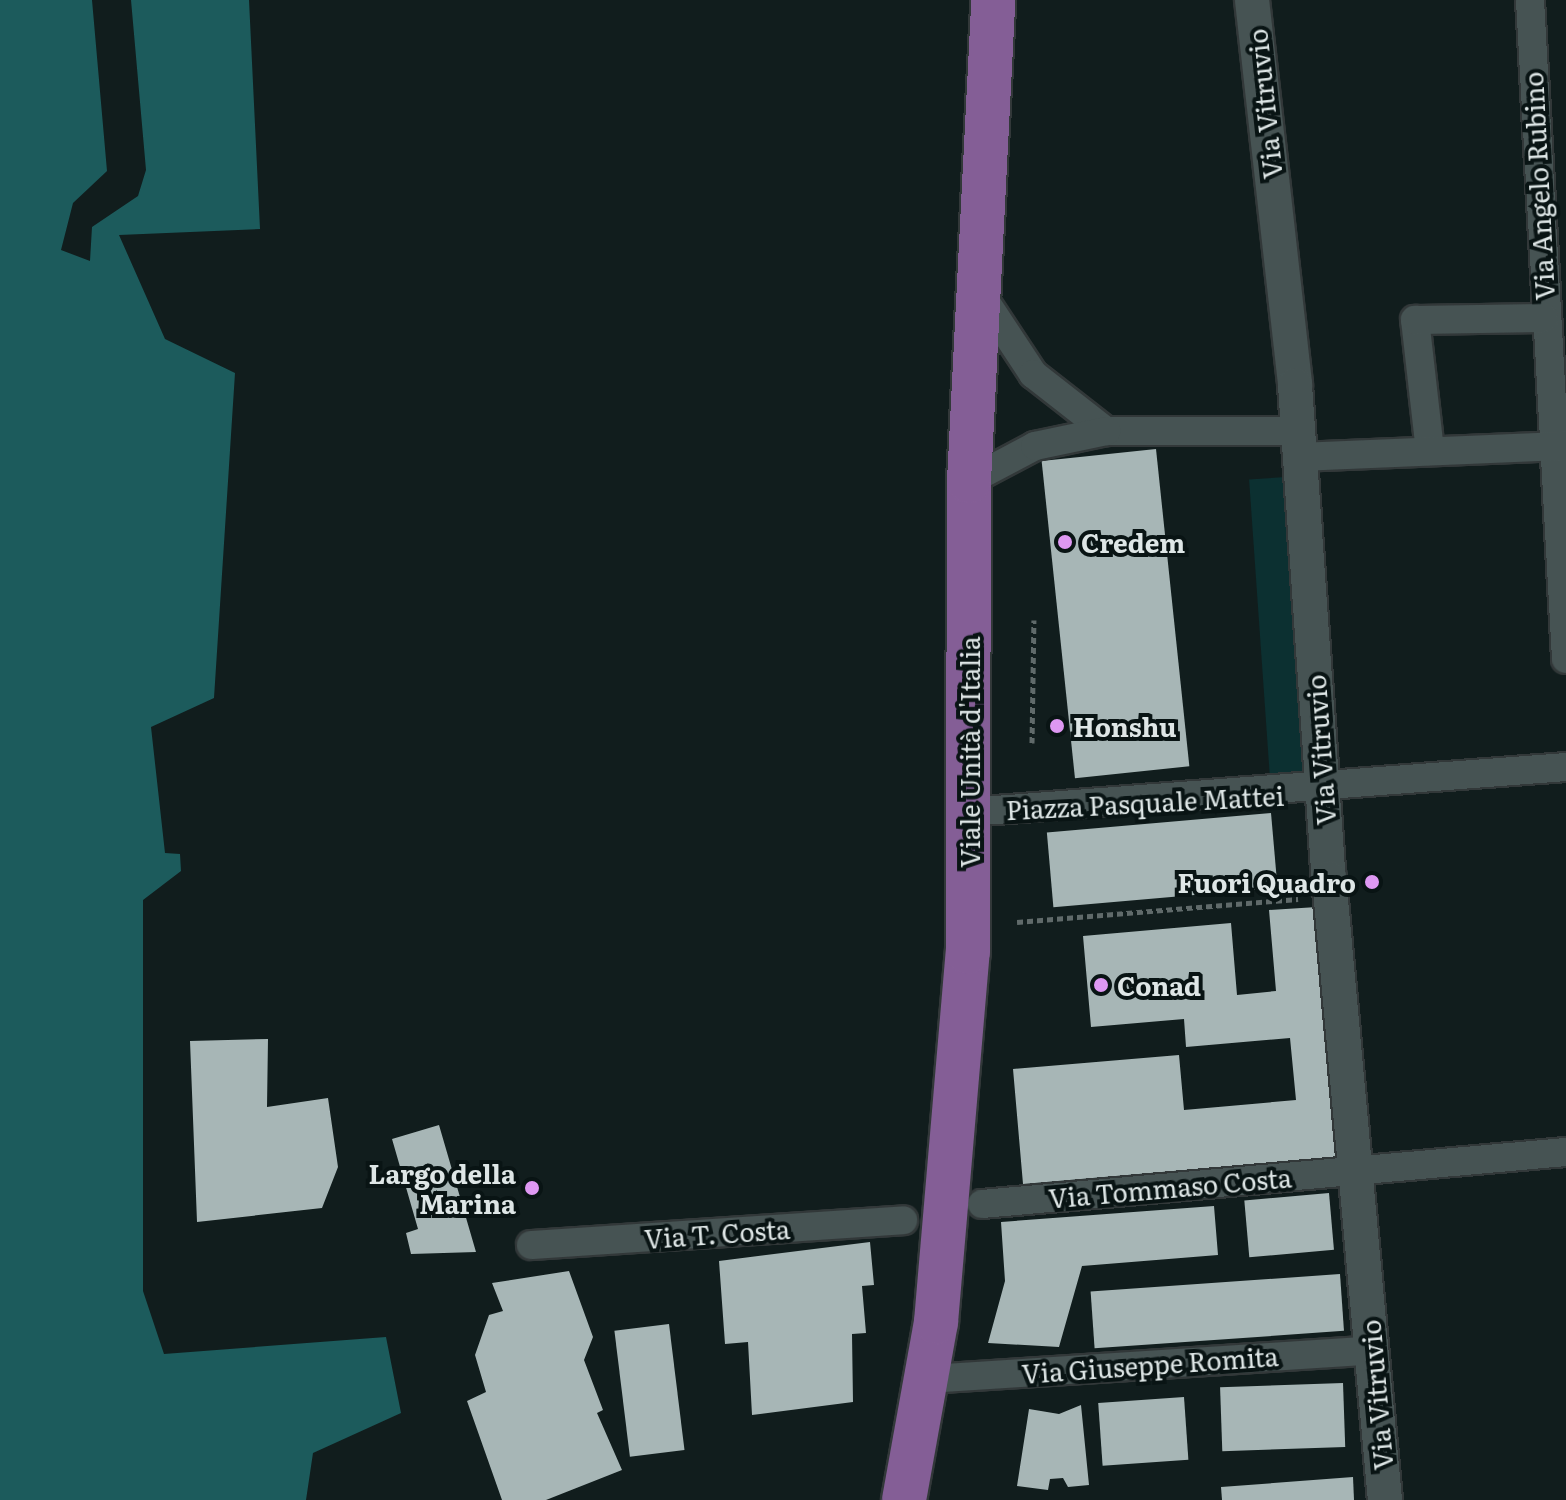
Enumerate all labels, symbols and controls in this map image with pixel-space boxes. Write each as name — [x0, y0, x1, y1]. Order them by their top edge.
street label: Via Vitruvio — [1241, 27, 1287, 181]
street label: Via Angelo Rubino — [1516, 71, 1560, 301]
place label: Credem — [1081, 526, 1185, 558]
marker: Credem — [1056, 533, 1074, 551]
street label: Viale Unità d'Italia — [953, 636, 985, 868]
street label: Via Vitruvio — [1299, 674, 1341, 826]
place label: Honshu — [1073, 710, 1177, 742]
marker: Honshu — [1048, 717, 1066, 735]
street label: Piazza Pasquale Mattei — [1005, 779, 1285, 825]
place label: Fuori Quadro — [1177, 866, 1356, 898]
marker: Fuori Quadro — [1363, 873, 1381, 891]
place label: Conad — [1117, 969, 1201, 1001]
marker: Conad — [1092, 976, 1110, 994]
place label: Largo della Marina — [369, 1157, 516, 1218]
street label: Via Tommaso Costa — [1047, 1161, 1293, 1213]
marker: Largo della Marina — [523, 1179, 541, 1197]
street label: Via T. Costa — [643, 1212, 791, 1254]
street label: Via Vitruvio — [1354, 1319, 1398, 1471]
street label: Via Giuseppe Romita — [1021, 1339, 1279, 1389]

